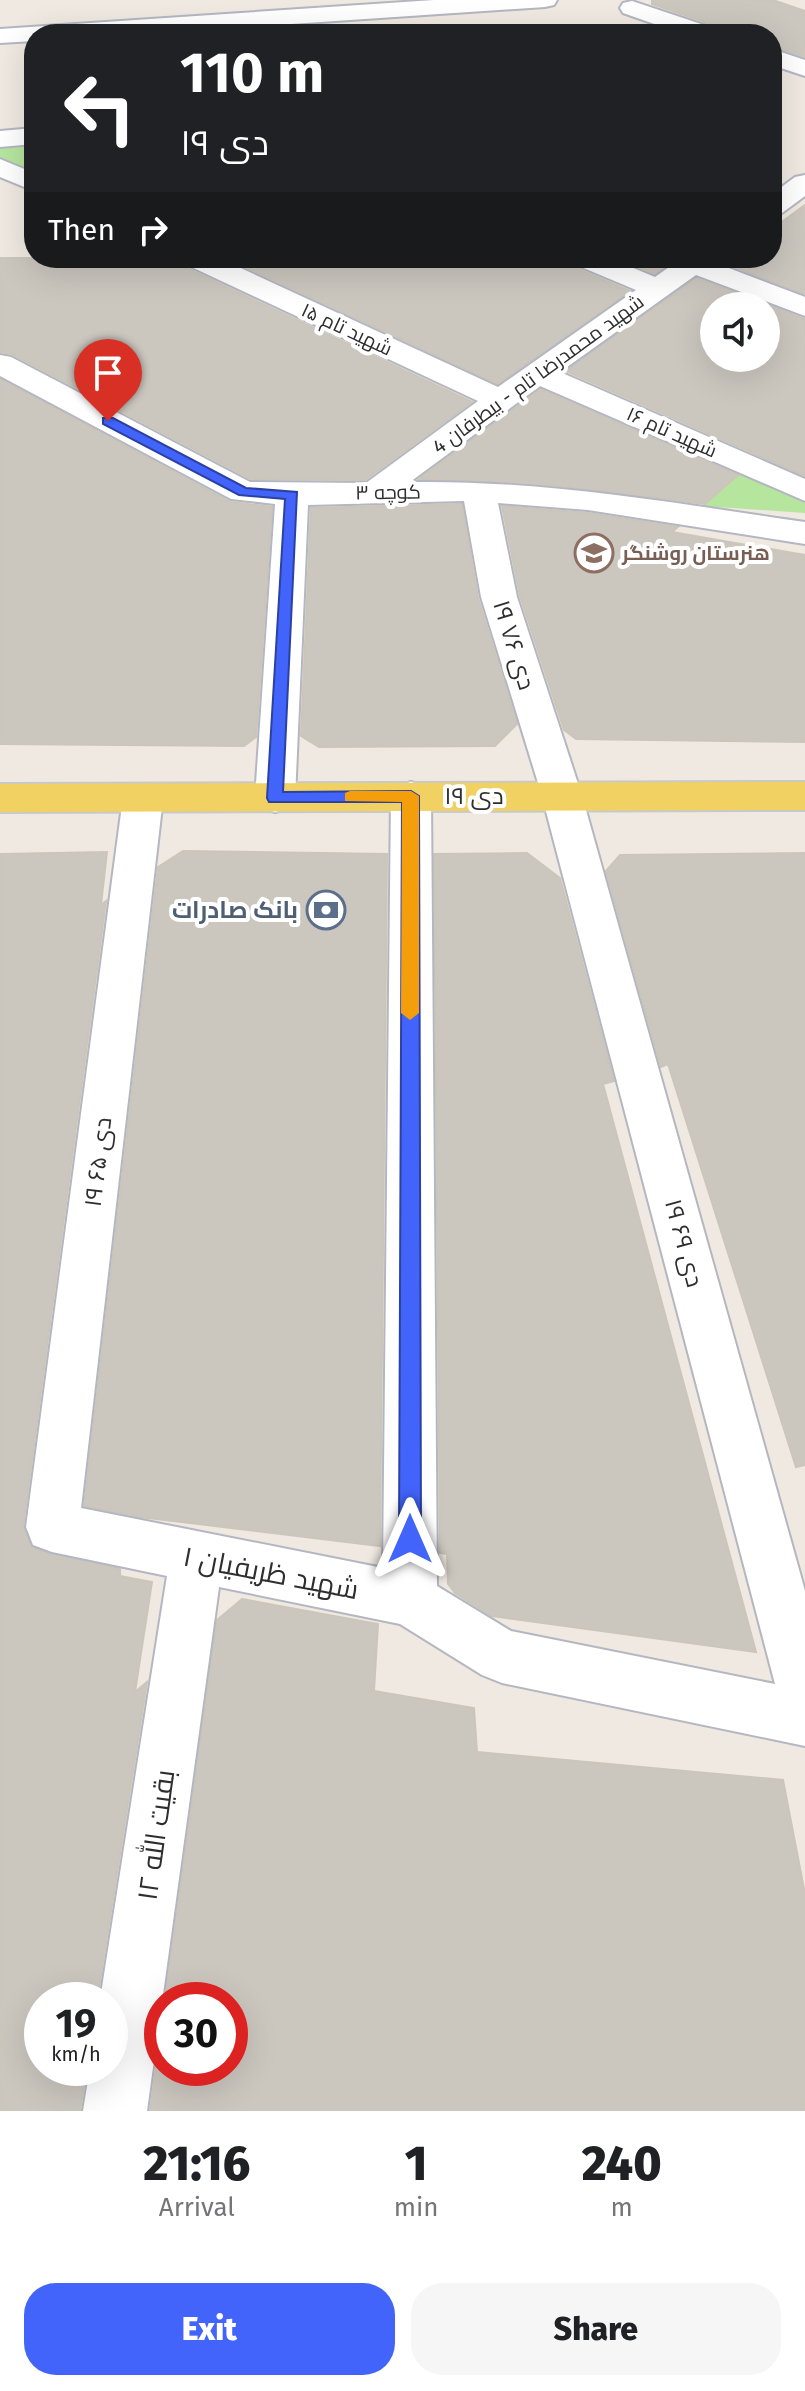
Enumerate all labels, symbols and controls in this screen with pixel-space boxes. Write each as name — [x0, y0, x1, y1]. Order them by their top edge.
text: 110 m — [180, 40, 324, 107]
icon: left — [48, 56, 152, 160]
text: ۱۹ دی — [180, 121, 269, 165]
icon: right — [131, 208, 175, 252]
text: Then — [48, 212, 115, 248]
street label: شهید محمدرضا تام - بیطرفان 4 — [428, 289, 650, 460]
map controls — [700, 292, 780, 372]
button: sound — [700, 292, 780, 372]
street label: شهید تام ۱۵ — [297, 297, 396, 362]
pin — [74, 339, 142, 421]
icon: arrive — [86, 351, 130, 395]
street label: شهید تام ۱۶ — [622, 401, 721, 464]
street label: کوچه ۳ — [355, 479, 421, 506]
school or university icon: هنرستان روشنگر — [573, 532, 615, 574]
place label: هنرستان روشنگر — [621, 541, 770, 565]
street label: ۱۹ دی ۷۶ — [487, 597, 541, 693]
street label: ۱۹ دی — [444, 782, 504, 810]
bank icon: بانک صادرات — [305, 889, 347, 931]
place label: بانک صادرات — [172, 896, 298, 924]
street label: ۱۹ دی ۶۵ — [79, 1115, 117, 1209]
street label: ۱۹ دی ۶۹ — [659, 1196, 709, 1290]
position arrow — [368, 1497, 452, 1581]
street label: شهید ظریفیان ۱ — [180, 1540, 362, 1606]
street label: بقیت الله ۱۲ — [129, 1767, 182, 1903]
speed limit sign: 30 — [144, 1982, 248, 2086]
text: 19 — [56, 2000, 96, 2048]
text: km/h — [51, 2042, 101, 2066]
text: 21:16 — [143, 2135, 250, 2193]
text: 1 — [405, 2135, 427, 2193]
text: 240 — [582, 2135, 662, 2193]
text: Arrival — [159, 2192, 235, 2223]
text: min — [394, 2192, 439, 2223]
text: m — [611, 2192, 633, 2223]
button: Exit — [24, 2283, 395, 2375]
button: Share — [411, 2283, 781, 2375]

